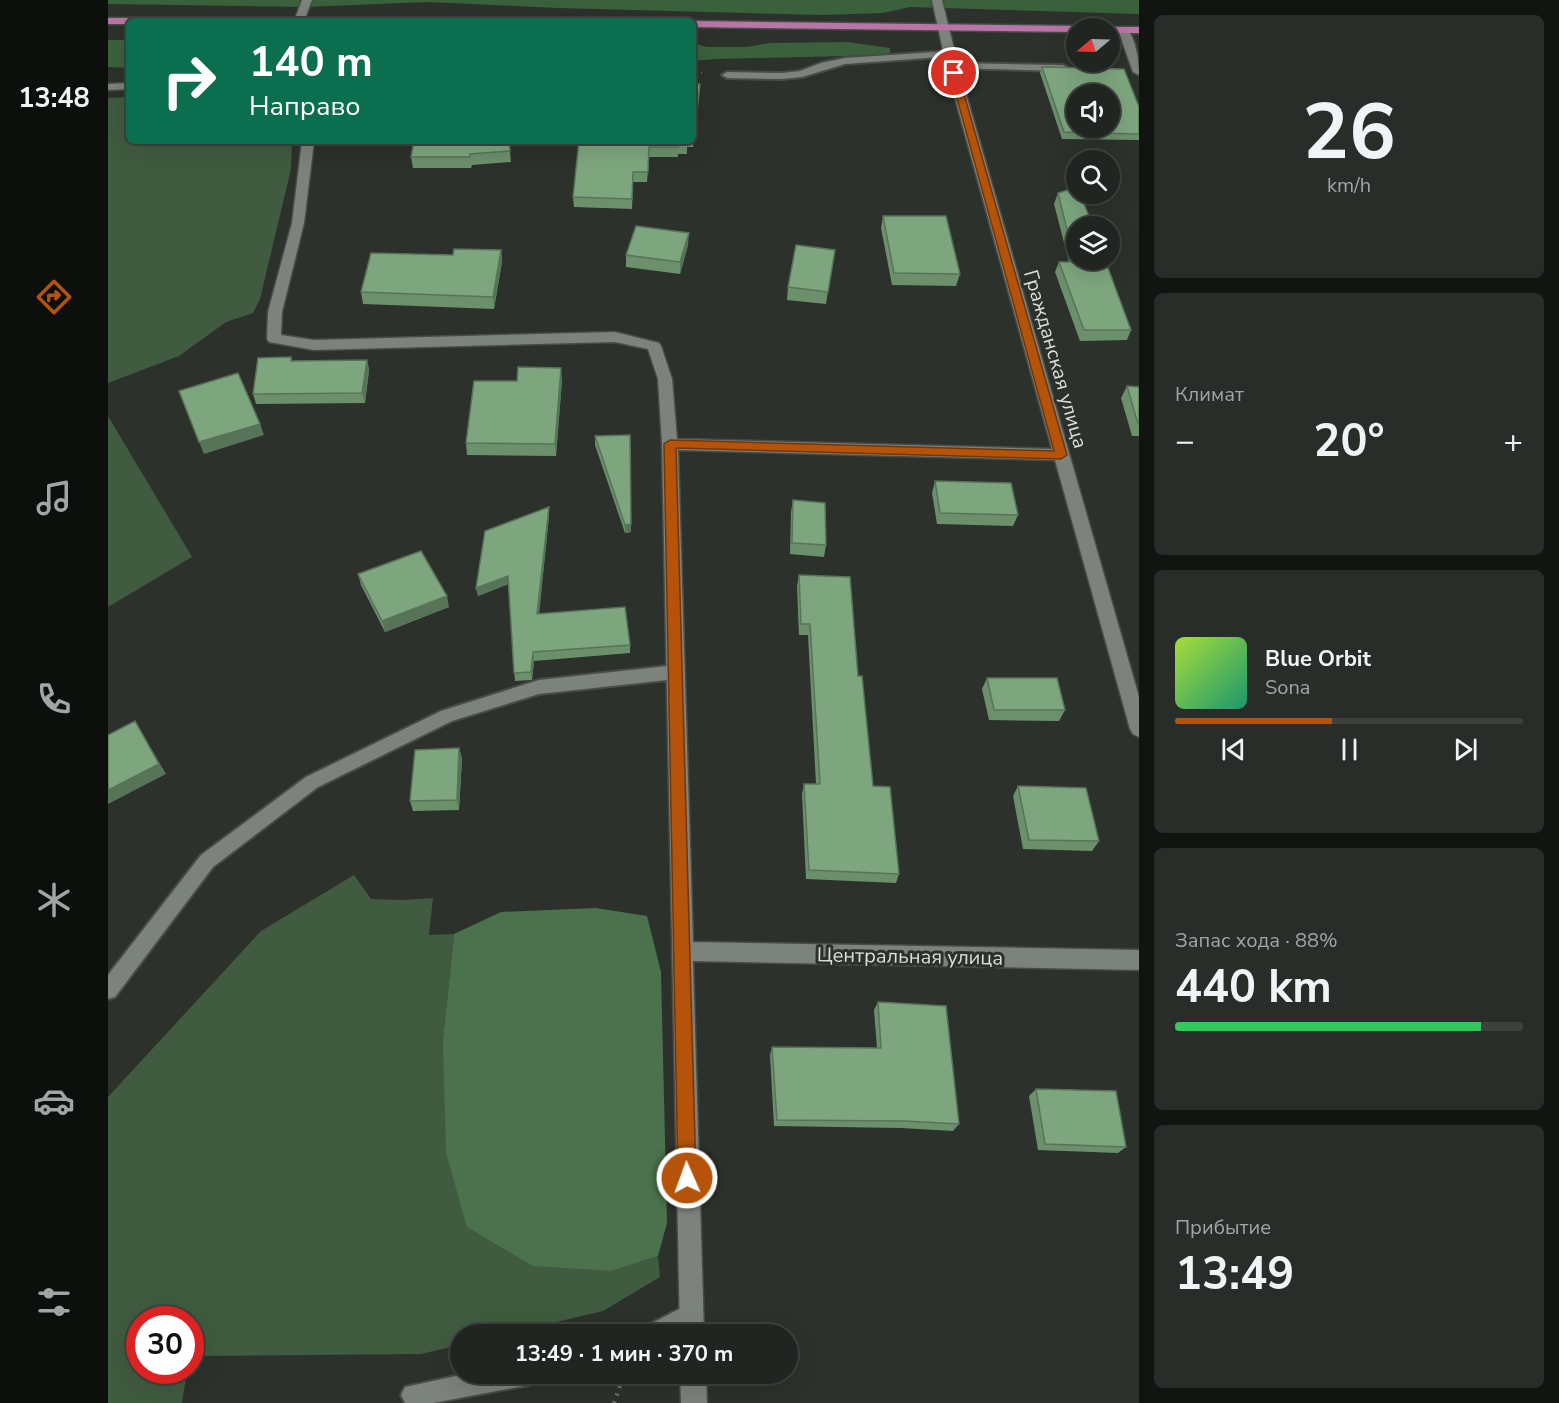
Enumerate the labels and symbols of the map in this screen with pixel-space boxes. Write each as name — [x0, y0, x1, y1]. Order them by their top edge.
north arrow — [1066, 18, 1120, 72]
pin — [928, 47, 979, 98]
street label: Гражданская улица — [1017, 267, 1094, 451]
street label: Центральная улица — [817, 941, 1003, 972]
position arrow — [655, 1146, 719, 1210]
speed limit sign: 30 — [126, 1306, 204, 1384]

